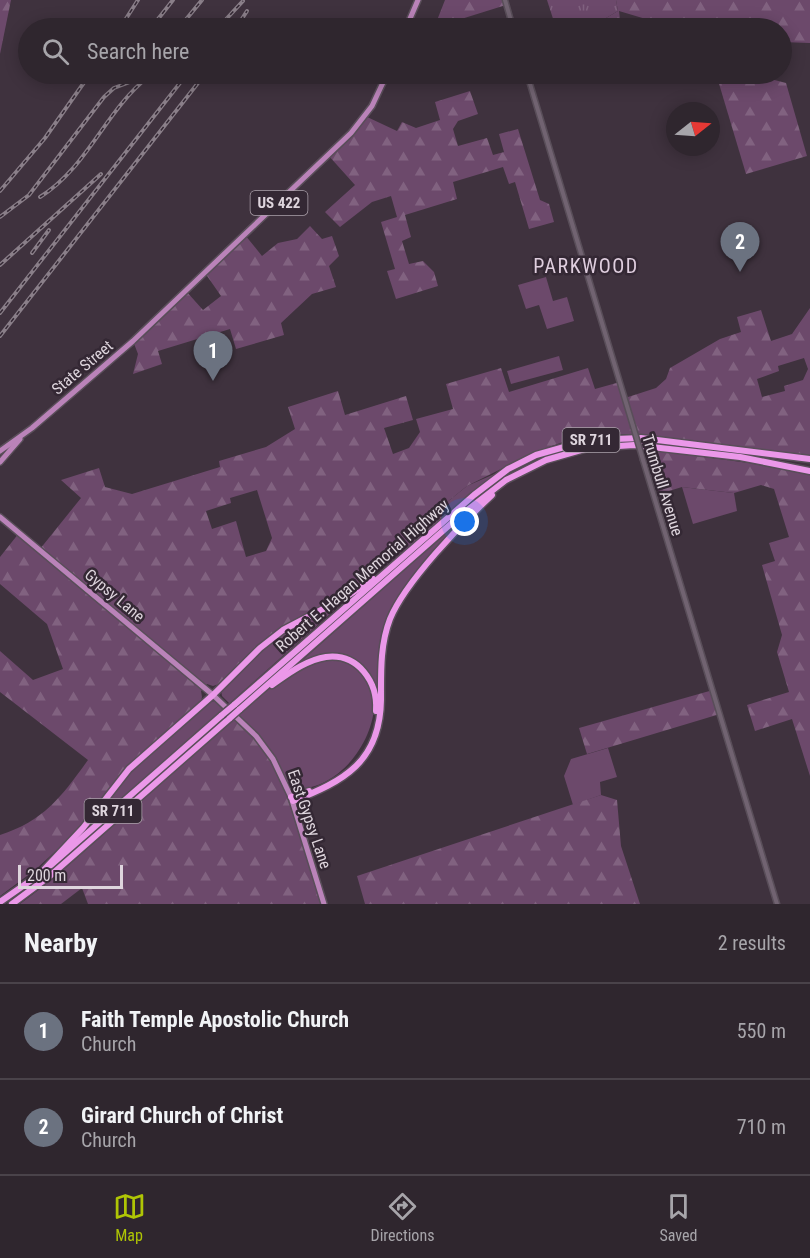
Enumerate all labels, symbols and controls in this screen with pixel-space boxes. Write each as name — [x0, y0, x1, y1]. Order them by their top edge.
search box — [18, 18, 792, 84]
icon: search — [39, 35, 72, 68]
text: Search here — [87, 39, 189, 64]
north arrow — [666, 102, 720, 156]
road number: US 422 — [250, 191, 308, 215]
pin: 2 — [720, 222, 760, 272]
district label: PARKWOOD — [533, 254, 639, 278]
pin: 1 — [194, 332, 232, 381]
street label: State Street — [48, 336, 117, 398]
road number: SR 711 — [562, 428, 620, 452]
street label: Trumbull Avenue — [638, 432, 687, 538]
street label: Robert E. Hagan Memorial Highway — [272, 495, 453, 656]
your location — [450, 507, 479, 536]
street label: Gypsy Lane — [81, 565, 148, 626]
street label: East Gypsy Lane — [284, 767, 335, 871]
road number: SR 711 — [84, 799, 142, 823]
scale bar — [18, 862, 123, 890]
text: 200 m — [27, 866, 66, 885]
text: Nearby — [24, 928, 98, 958]
text: 2 results — [718, 931, 786, 955]
text: Faith Temple Apostolic Church — [81, 1007, 349, 1032]
text: 1 — [38, 1019, 49, 1043]
text: 550 m — [737, 1019, 786, 1043]
text: Church — [81, 1032, 136, 1056]
text: Girard Church of Christ — [81, 1103, 283, 1128]
text: 2 — [38, 1115, 49, 1139]
text: 710 m — [737, 1115, 786, 1139]
text: Church — [81, 1128, 136, 1152]
tab: Map — [113, 1190, 146, 1245]
tab: Directions — [371, 1190, 434, 1245]
tab: Saved — [659, 1190, 697, 1245]

